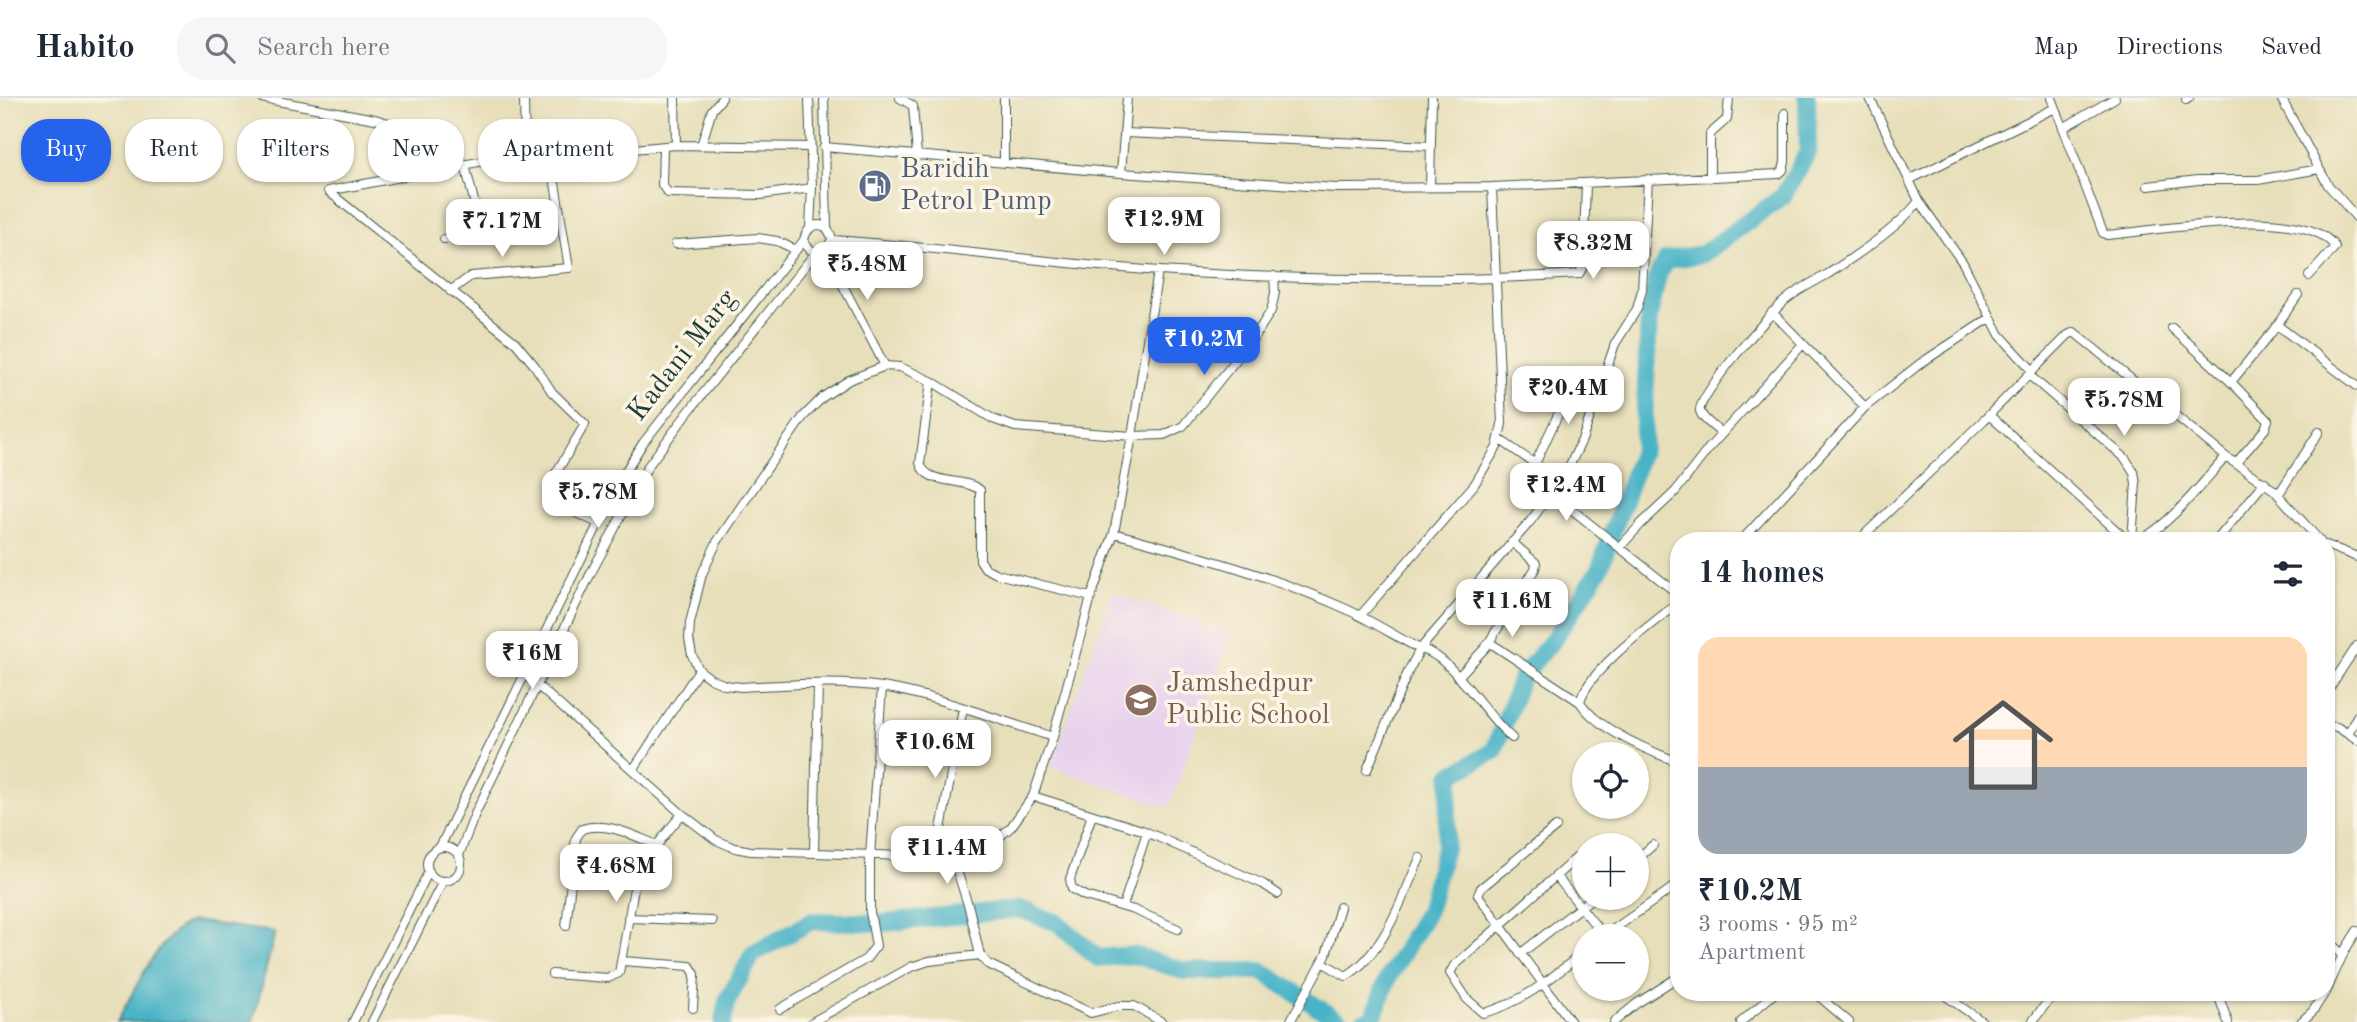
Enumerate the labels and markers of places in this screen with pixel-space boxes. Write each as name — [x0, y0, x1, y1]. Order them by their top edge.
place label: Baridih Petrol Pump — [900, 156, 1052, 216]
fuel station icon: Baridih Petrol Pump — [856, 167, 894, 205]
pin: ₹12.9M — [1107, 198, 1221, 257]
pin: ₹7.17M — [445, 200, 559, 259]
pin: ₹8.32M — [1536, 222, 1650, 281]
pin: ₹5.48M — [810, 242, 924, 302]
pin: ₹10.2M — [1147, 317, 1261, 377]
pin: ₹20.4M — [1511, 366, 1625, 426]
pin: ₹5.78M — [2067, 378, 2181, 438]
pin: ₹12.4M — [1509, 464, 1623, 523]
pin: ₹5.78M — [541, 470, 655, 530]
pin: ₹11.6M — [1455, 580, 1569, 639]
pin: ₹16M — [491, 632, 573, 691]
place label: Jamshedpur Public School — [1166, 670, 1330, 730]
school or university icon: Jamshedpur Public School — [1122, 681, 1160, 719]
pin: ₹10.6M — [878, 720, 992, 780]
pin: ₹11.4M — [890, 826, 1004, 886]
pin: ₹4.68M — [559, 844, 673, 904]

